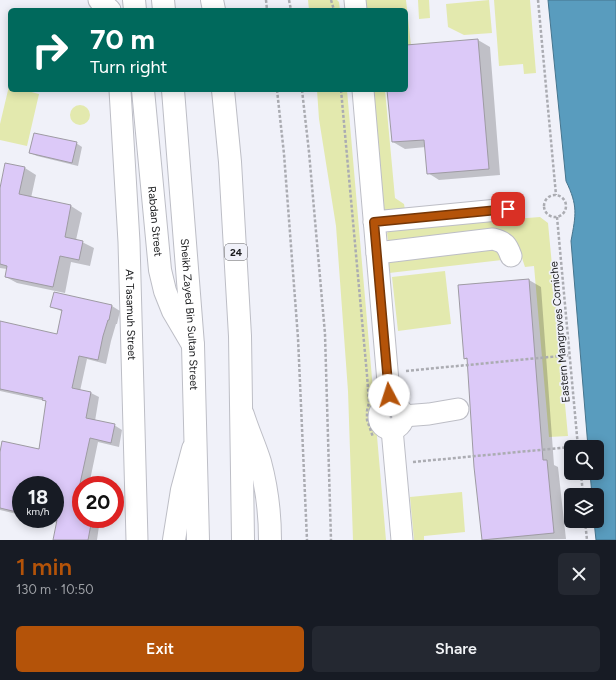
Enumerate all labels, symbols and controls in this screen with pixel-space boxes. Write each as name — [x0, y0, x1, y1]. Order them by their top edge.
text: 70 m — [90, 22, 155, 56]
icon: right — [24, 24, 76, 76]
text: Turn right — [90, 56, 167, 78]
street label: Rabdan Street — [146, 186, 165, 257]
pin — [491, 192, 525, 226]
icon: arrive — [497, 198, 519, 220]
street label: Sheikh Zayed Bin Sultan Street — [178, 238, 201, 390]
road number: 24 — [225, 244, 247, 260]
street label: Eastern Mangroves Corniche — [547, 261, 573, 403]
street label: At Tasamuh Street — [123, 269, 139, 361]
position arrow — [368, 374, 410, 416]
map controls — [564, 440, 604, 528]
button: search — [564, 440, 604, 480]
speed limit sign: 20 — [72, 476, 124, 528]
text: 18 — [28, 485, 48, 509]
button: layers — [564, 488, 604, 528]
text: km/h — [27, 505, 49, 518]
text: 1 min — [16, 552, 72, 581]
button: close — [558, 553, 600, 595]
text: 130 m · 10:50 — [16, 582, 94, 597]
button: Exit — [16, 626, 304, 672]
button: Share — [312, 626, 600, 672]

